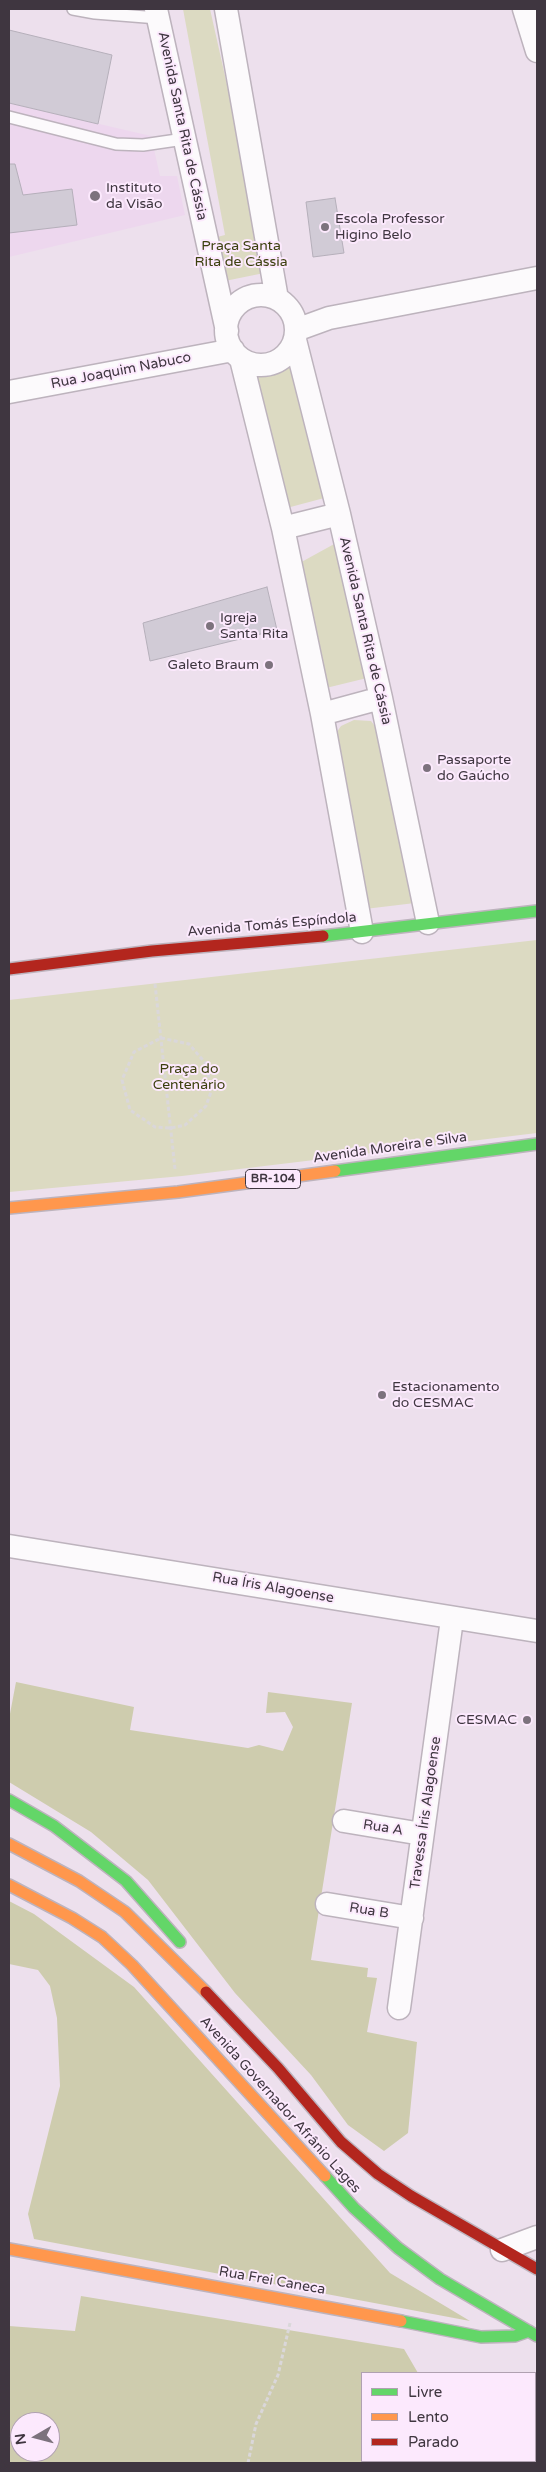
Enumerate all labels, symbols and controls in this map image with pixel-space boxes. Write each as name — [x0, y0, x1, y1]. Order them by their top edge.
street label: Avenida Santa Rita de Cássia — [154, 30, 210, 222]
place label: Instituto da Visão — [106, 180, 163, 212]
marker: Instituto da Visão — [88, 189, 102, 203]
place label: Escola Professor Higino Belo — [335, 211, 445, 243]
marker: Escola Professor Higino Belo — [319, 221, 331, 233]
park label: Praça Santa Rita de Cássia — [194, 238, 288, 270]
street label: Rua Joaquim Nabuco — [49, 349, 193, 393]
street label: Avenida Santa Rita de Cássia — [335, 535, 395, 727]
place label: Igreja Santa Rita — [220, 610, 288, 642]
marker: Igreja Santa Rita — [204, 620, 216, 632]
place label: Galeto Braum — [168, 657, 259, 673]
marker: Galeto Braum — [263, 659, 275, 671]
place label: Passaporte do Gaúcho — [437, 752, 511, 784]
marker: Passaporte do Gaúcho — [421, 762, 433, 774]
street label: Avenida Tomás Espíndola — [187, 909, 357, 941]
park label: Praça do Centenário — [153, 1061, 225, 1094]
street label: Avenida Moreira e Silva — [312, 1129, 468, 1167]
road number: BR-104 — [246, 1170, 300, 1188]
place label: Estacionamento do CESMAC — [392, 1379, 499, 1411]
marker: Estacionamento do CESMAC — [376, 1389, 388, 1401]
street label: Rua Íris Alagoense — [211, 1569, 335, 1607]
place label: CESMAC — [456, 1712, 517, 1728]
marker: CESMAC — [521, 1714, 533, 1726]
street label: Travessa Íris Alagoense — [407, 1735, 445, 1891]
street label: Rua A — [362, 1817, 404, 1839]
street label: Rua B — [348, 1900, 390, 1922]
street label: Avenida Governador Afrânio Lages — [196, 2013, 364, 2197]
street label: Rua Frei Caneca — [218, 2263, 326, 2299]
legend — [361, 2372, 536, 2462]
text: Livre — [408, 2383, 442, 2401]
text: Lento — [408, 2408, 449, 2426]
north arrow — [10, 2412, 60, 2462]
text: N — [11, 2432, 30, 2446]
text: Parado — [408, 2433, 459, 2451]

